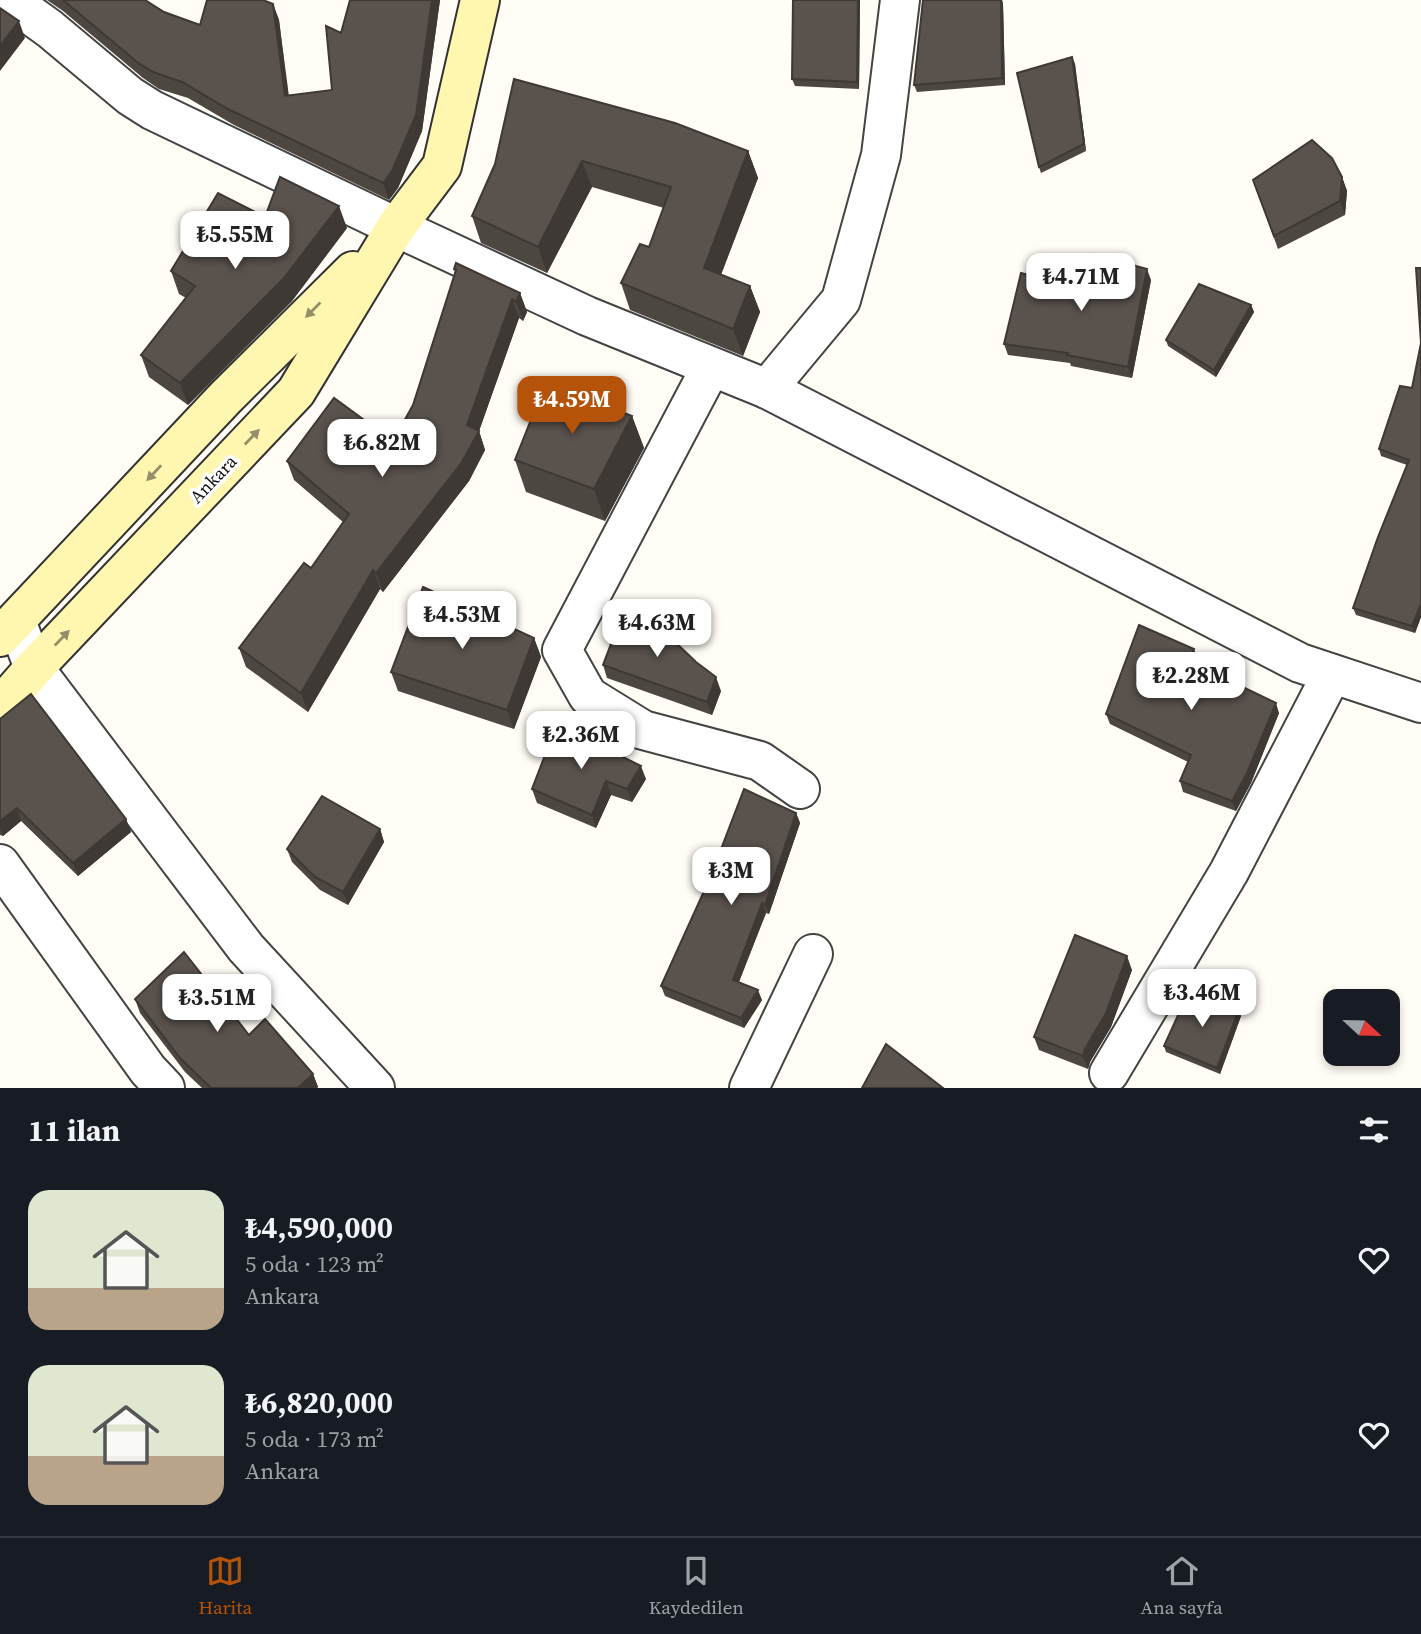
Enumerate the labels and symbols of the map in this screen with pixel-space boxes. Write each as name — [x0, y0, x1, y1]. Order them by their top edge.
pin: ₺5.55M — [178, 212, 292, 271]
pin: ₺4.71M — [1024, 254, 1138, 313]
one-way arrow — [305, 302, 321, 318]
pin: ₺4.59M — [515, 376, 629, 436]
pin: ₺6.82M — [325, 420, 439, 479]
one-way arrow — [244, 429, 260, 446]
street label: Ankara — [184, 449, 243, 509]
one-way arrow — [147, 464, 163, 481]
pin: ₺4.53M — [405, 592, 519, 651]
pin: ₺4.63M — [600, 600, 714, 659]
one-way arrow — [53, 630, 69, 647]
pin: ₺2.28M — [1134, 652, 1248, 712]
pin: ₺2.36M — [524, 712, 638, 771]
pin: ₺3M — [697, 848, 765, 907]
pin: ₺3.46M — [1145, 970, 1259, 1029]
pin: ₺3.51M — [160, 974, 274, 1034]
north arrow — [1323, 989, 1400, 1066]

